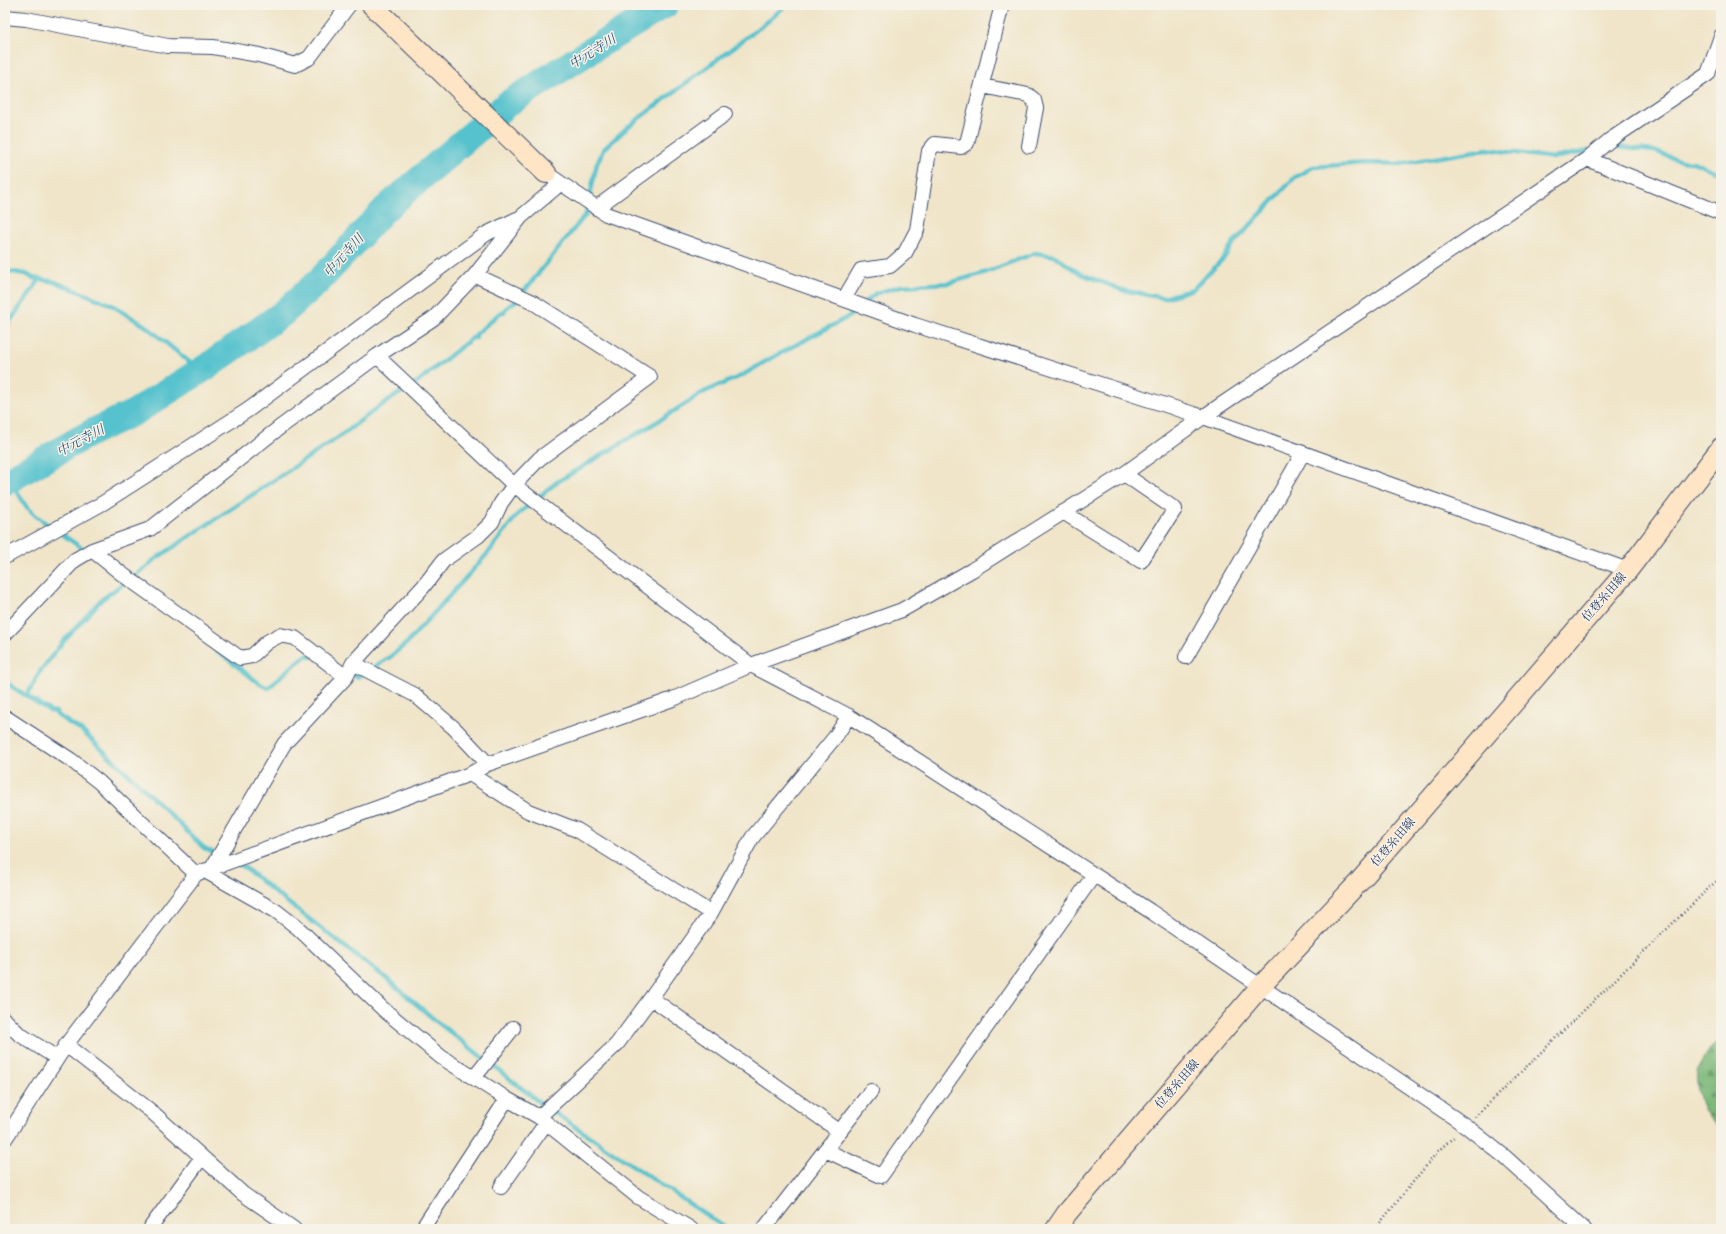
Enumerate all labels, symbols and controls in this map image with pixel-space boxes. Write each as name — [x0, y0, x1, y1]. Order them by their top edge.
water label: 中元寺川 — [566, 30, 621, 72]
water label: 中元寺川 — [320, 230, 368, 280]
water label: 中元寺川 — [54, 421, 109, 460]
street label: 位登糸田線 — [1579, 570, 1629, 624]
street label: 位登糸田線 — [1368, 815, 1418, 869]
street label: 位登糸田線 — [1152, 1057, 1202, 1111]

